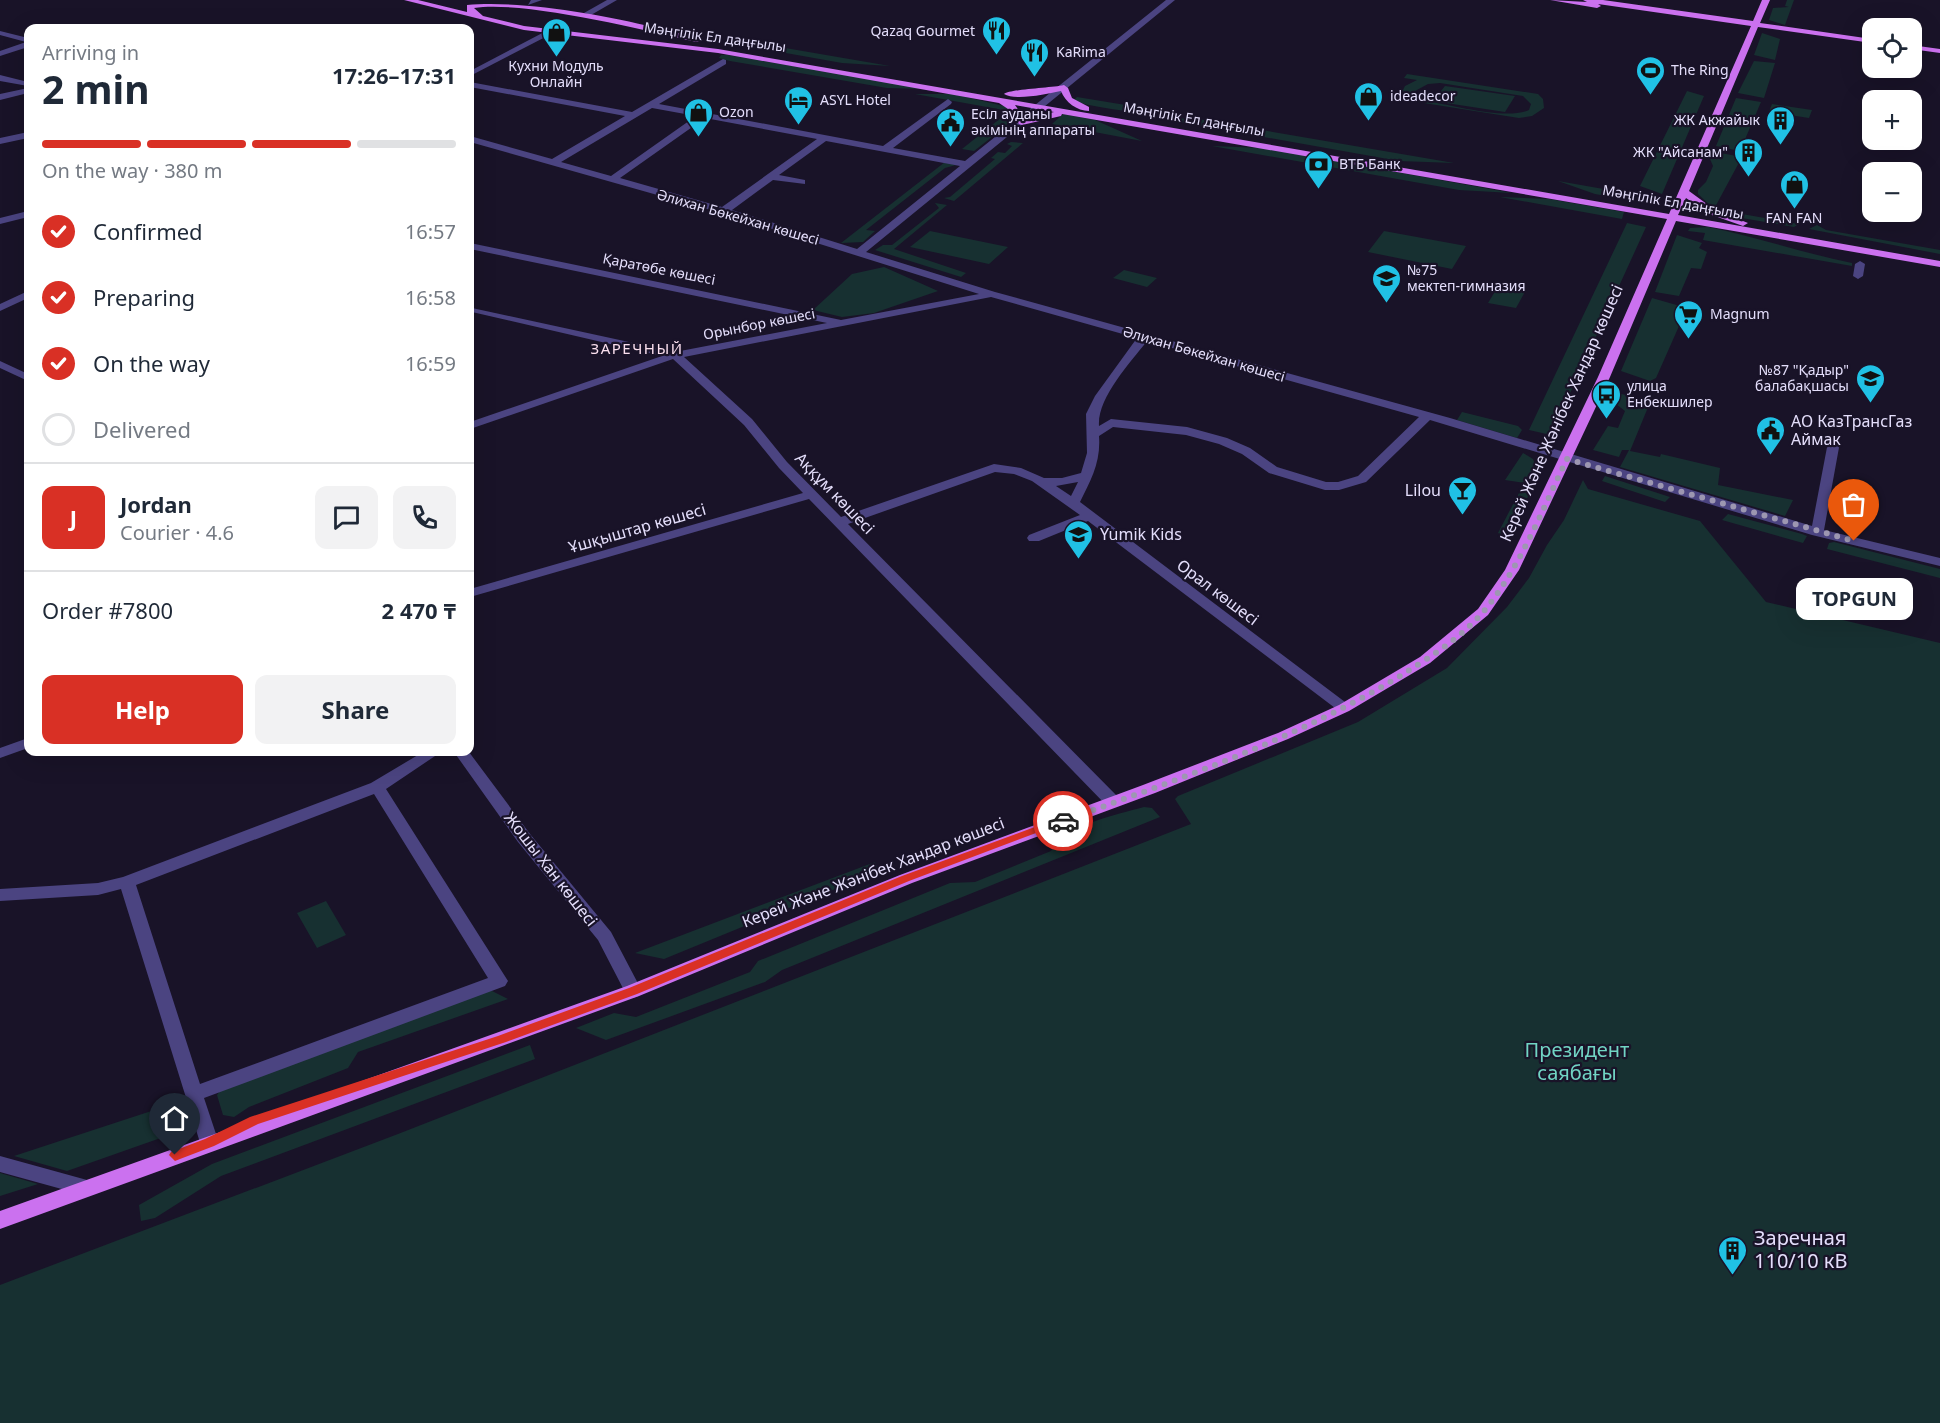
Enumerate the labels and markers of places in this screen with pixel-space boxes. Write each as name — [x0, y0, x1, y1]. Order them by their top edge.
restaurant icon: Qazaq Gourmet — [980, 15, 1012, 57]
shop icon: Кухни Модуль Онлайн — [540, 16, 572, 58]
place label: Qazaq Gourmet — [870, 21, 975, 40]
restaurant icon: KaRima — [1019, 36, 1051, 78]
place label: KaRima — [1056, 42, 1106, 61]
sports icon: The Ring — [1634, 54, 1666, 96]
place label: Кухни Модуль Онлайн — [508, 56, 604, 91]
place label: The Ring — [1671, 60, 1729, 79]
shop icon: ideadecor — [1353, 80, 1385, 122]
hotel icon: ASYL Hotel — [783, 84, 815, 126]
place label: ideadecor — [1390, 86, 1456, 105]
place label: ASYL Hotel — [820, 90, 891, 109]
shop icon: Ozon — [682, 96, 714, 138]
place label: Ozon — [719, 102, 754, 121]
place label: Есіл ауданы әкімінің аппараты — [971, 104, 1095, 139]
building icon: ЖК Акжайык — [1765, 104, 1797, 146]
public building icon: Есіл ауданы әкімінің аппараты — [934, 106, 966, 148]
place label: ЖК Акжайык — [1674, 110, 1761, 129]
building icon: ЖК "Айсанам" — [1733, 136, 1765, 178]
place label: ЖК "Айсанам" — [1633, 142, 1728, 161]
bank icon: ВТБ Банк — [1302, 148, 1334, 190]
place label: ВТБ Банк — [1339, 154, 1401, 173]
shop icon: FAN FAN — [1778, 168, 1810, 210]
place label: FAN FAN — [1766, 208, 1822, 227]
place label: №75 мектеп-гимназия — [1407, 260, 1526, 295]
school or university icon: №75 мектеп-гимназия — [1370, 262, 1402, 304]
supermarket icon: Magnum — [1673, 298, 1705, 340]
place label: Magnum — [1710, 304, 1770, 323]
place label: №87 "Қадыр" балабақшасы — [1755, 360, 1849, 395]
school or university icon: №87 "Қадыр" балабақшасы — [1854, 362, 1886, 404]
place label: улица Енбекшилер — [1627, 376, 1713, 411]
bus stop icon: улица Енбекшилер — [1590, 378, 1622, 420]
place label: АО КазТрансГаз Аймак — [1791, 410, 1912, 450]
public building icon: АО КазТрансГаз Аймак — [1754, 414, 1786, 456]
bar icon: Lilou — [1446, 474, 1478, 516]
place label: Lilou — [1405, 479, 1441, 501]
pin — [1828, 479, 1879, 541]
school or university icon: Yumik Kids — [1063, 518, 1095, 560]
place label: Yumik Kids — [1100, 523, 1182, 545]
callout: TOPGUN — [1796, 577, 1912, 619]
pin — [149, 1093, 200, 1155]
place label: Заречная 110/10 кВ — [1754, 1224, 1847, 1274]
building icon: Заречная 110/10 кВ — [1717, 1234, 1749, 1276]

